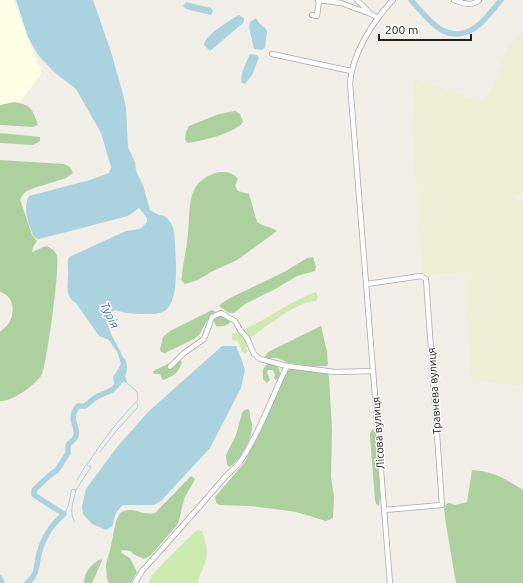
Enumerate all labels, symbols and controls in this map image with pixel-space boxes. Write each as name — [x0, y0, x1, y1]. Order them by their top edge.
scale bar — [379, 16, 471, 42]
text: 200 m — [385, 23, 418, 36]
water label: Турія — [98, 300, 122, 330]
street label: Травнева вулиця — [425, 347, 443, 435]
street label: Лісова вулиця — [369, 396, 387, 470]

